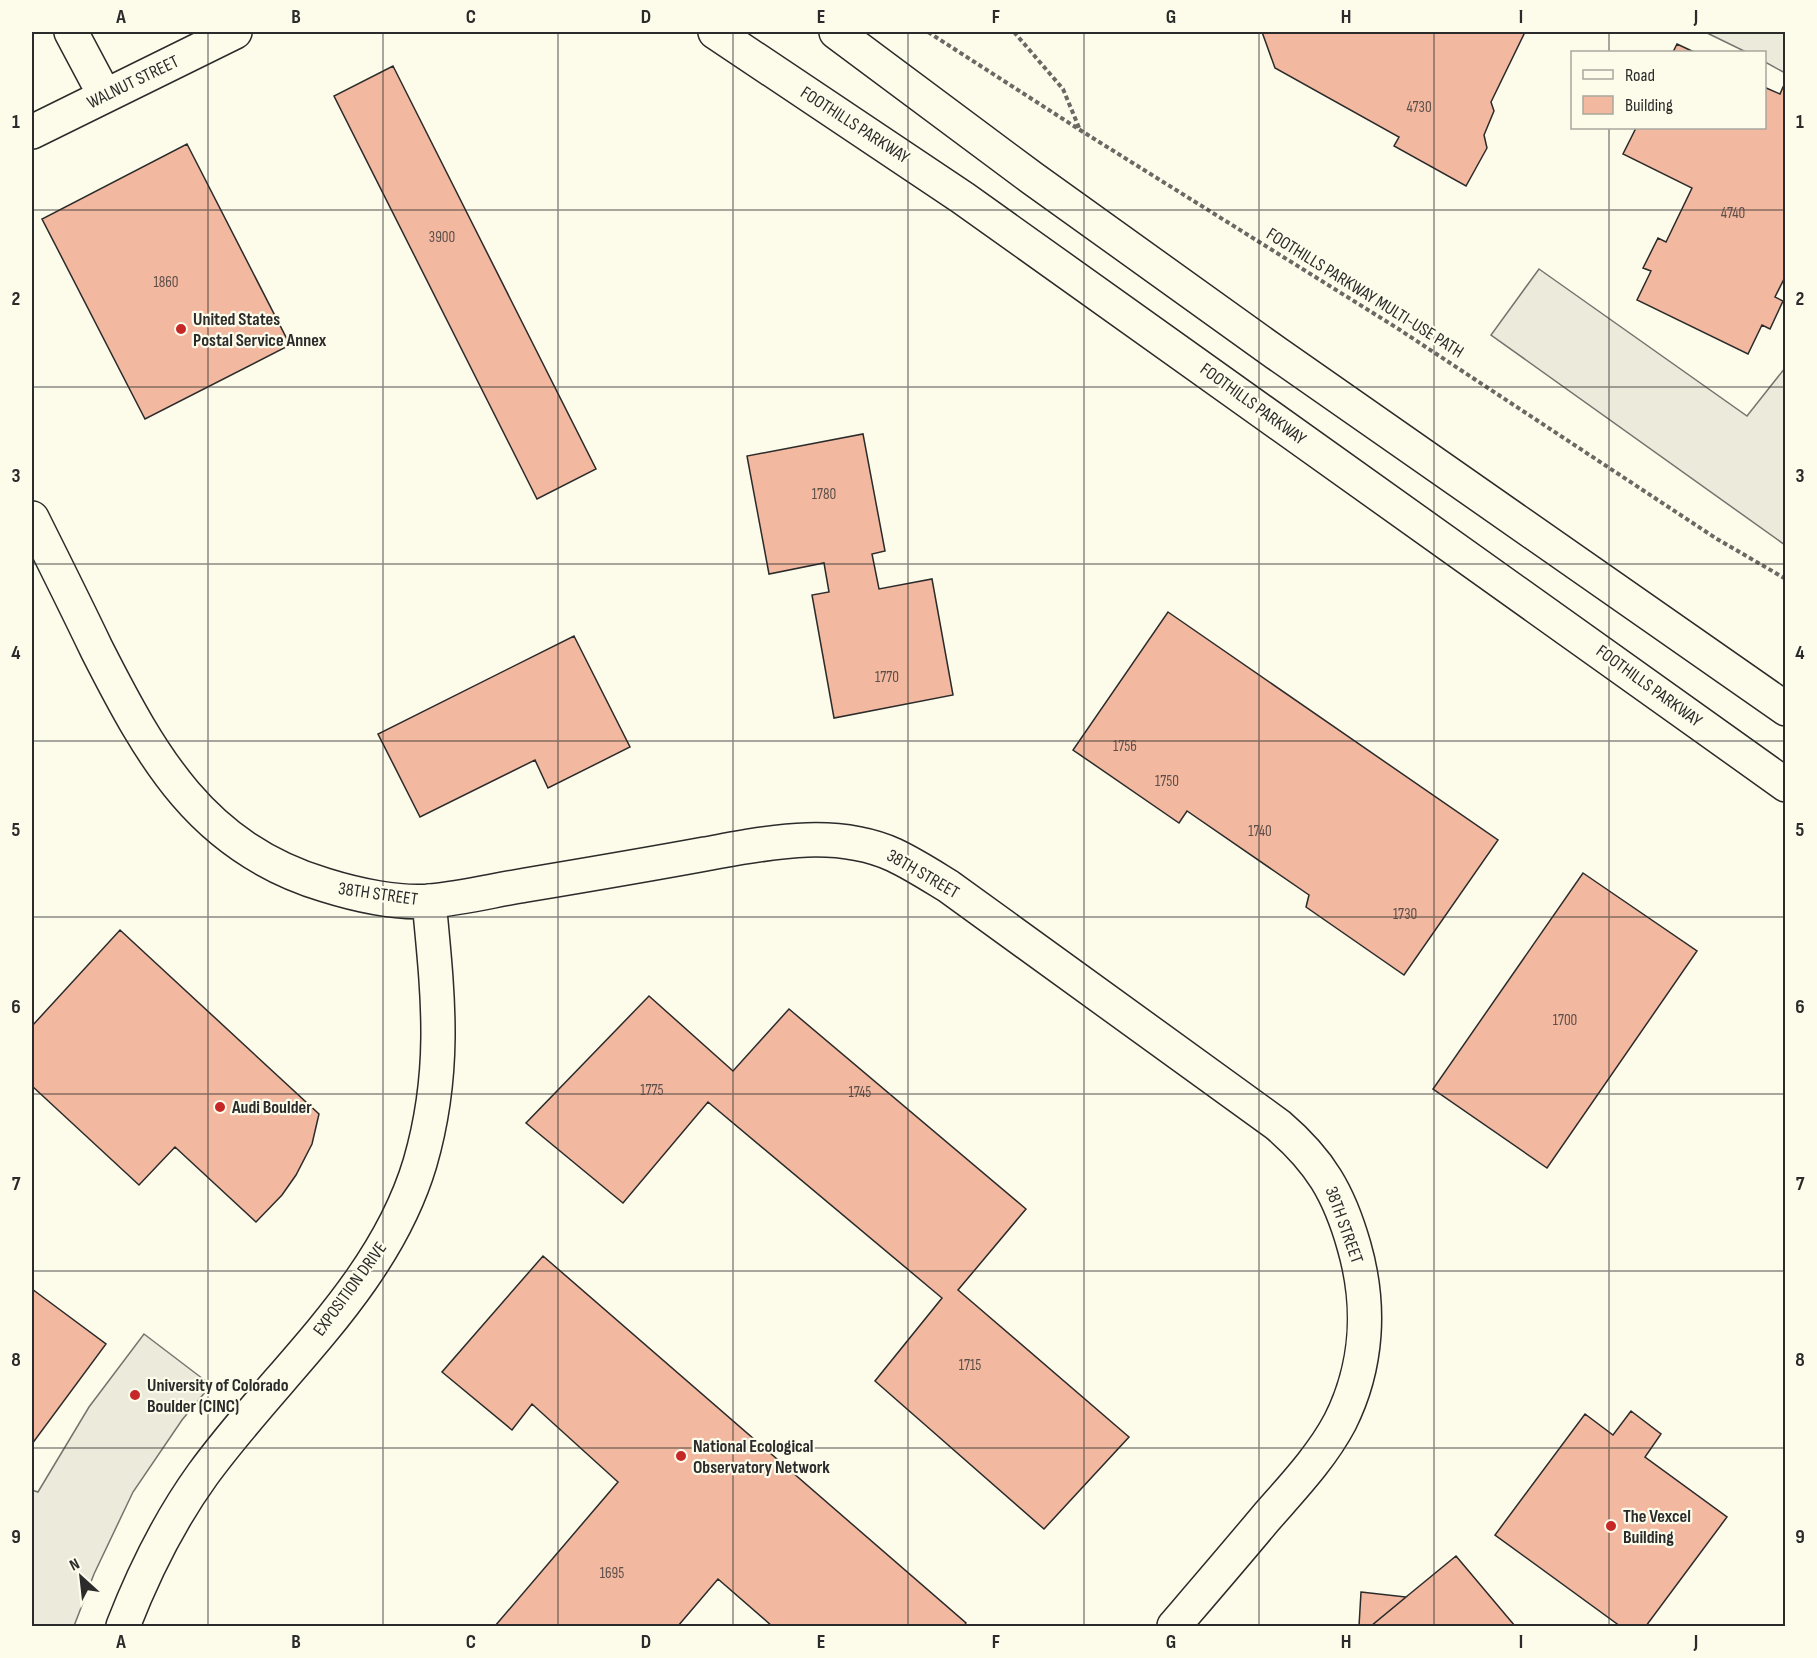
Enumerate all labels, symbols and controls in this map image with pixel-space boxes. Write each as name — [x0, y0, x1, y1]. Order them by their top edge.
text: A — [115, 5, 126, 29]
text: B — [291, 5, 301, 29]
text: C — [466, 5, 476, 29]
text: D — [641, 5, 651, 29]
text: E — [817, 5, 825, 29]
text: F — [992, 5, 1000, 29]
text: G — [1166, 5, 1176, 29]
text: H — [1341, 5, 1351, 29]
text: I — [1519, 5, 1523, 29]
text: J — [1693, 5, 1698, 29]
street label: WALNUT STREET — [84, 51, 182, 113]
legend — [1571, 51, 1766, 129]
text: Road — [1625, 65, 1655, 86]
street label: FOOTHILLS PARKWAY — [797, 82, 914, 168]
text: Building — [1625, 95, 1673, 116]
house number: 4730 — [1406, 98, 1432, 117]
text: 1 — [12, 110, 20, 134]
text: 1 — [1796, 110, 1804, 134]
house number: 4740 — [1721, 204, 1745, 223]
street label: FOOTHILLS PARKWAY MULTI-USE PATH — [1263, 224, 1467, 362]
house number: 3900 — [429, 228, 455, 247]
house number: 1860 — [153, 273, 179, 292]
text: 2 — [12, 287, 20, 311]
text: 2 — [1796, 287, 1804, 311]
place label: United States Postal Service Annex — [193, 309, 327, 351]
marker: United States Postal Service Annex — [174, 322, 188, 336]
street label: FOOTHILLS PARKWAY — [1196, 359, 1310, 450]
text: 3 — [12, 464, 21, 488]
text: 3 — [1796, 464, 1805, 488]
house number: 1780 — [812, 485, 836, 504]
text: 4 — [11, 641, 21, 665]
street label: FOOTHILLS PARKWAY — [1592, 641, 1706, 732]
text: 4 — [1795, 641, 1805, 665]
house number: 1770 — [875, 668, 899, 687]
house number: 1756 — [1113, 737, 1137, 756]
house number: 1750 — [1155, 772, 1179, 791]
text: 5 — [12, 818, 21, 842]
text: 5 — [1796, 818, 1805, 842]
house number: 1740 — [1248, 822, 1272, 841]
street label: 38TH STREET — [883, 845, 963, 903]
street label: 38TH STREET — [337, 878, 419, 910]
house number: 1730 — [1393, 905, 1417, 924]
text: 6 — [11, 995, 21, 1019]
text: 6 — [1795, 995, 1805, 1019]
house number: 1700 — [1553, 1011, 1577, 1030]
house number: 1775 — [640, 1081, 664, 1100]
house number: 1745 — [849, 1083, 871, 1102]
place label: Audi Boulder — [231, 1097, 312, 1118]
marker: Audi Boulder — [213, 1100, 227, 1114]
text: 7 — [12, 1172, 21, 1196]
text: 7 — [1796, 1172, 1805, 1196]
street label: 38TH STREET — [1320, 1184, 1368, 1266]
street label: EXPOSITION DRIVE — [309, 1238, 391, 1340]
text: 8 — [11, 1348, 21, 1372]
text: 8 — [1795, 1348, 1805, 1372]
house number: 1715 — [959, 1356, 981, 1375]
place label: University of Colorado Boulder (CINC) — [147, 1375, 289, 1417]
marker: University of Colorado Boulder (CINC) — [128, 1388, 142, 1402]
place label: National Ecological Observatory Network — [693, 1436, 830, 1478]
marker: National Ecological Observatory Network — [674, 1449, 688, 1463]
place label: The Vexcel Building — [1623, 1506, 1691, 1548]
marker: The Vexcel Building — [1604, 1519, 1618, 1533]
text: 9 — [11, 1525, 21, 1549]
text: 9 — [1795, 1525, 1805, 1549]
north arrow — [51, 1547, 111, 1607]
text: N — [67, 1555, 83, 1575]
house number: 1695 — [600, 1564, 624, 1583]
text: A — [115, 1630, 126, 1654]
text: B — [291, 1630, 301, 1654]
text: C — [466, 1630, 476, 1654]
text: D — [641, 1630, 651, 1654]
text: E — [817, 1630, 825, 1654]
text: F — [992, 1630, 1000, 1654]
text: G — [1166, 1630, 1176, 1654]
text: H — [1341, 1630, 1351, 1654]
text: I — [1519, 1630, 1523, 1654]
text: J — [1693, 1630, 1698, 1654]

